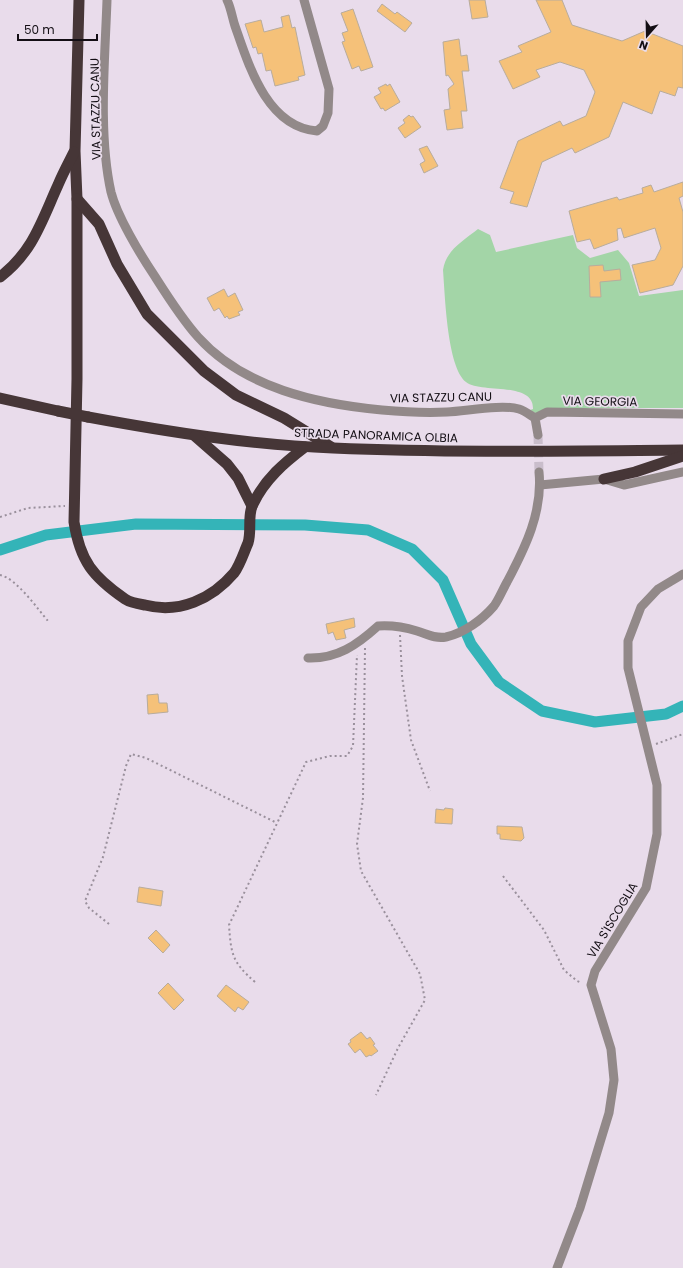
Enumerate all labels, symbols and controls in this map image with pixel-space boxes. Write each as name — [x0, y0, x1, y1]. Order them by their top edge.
scale bar — [18, 16, 97, 42]
north arrow — [627, 16, 667, 56]
text: 50 m — [24, 21, 55, 38]
text: N — [637, 36, 650, 54]
street label: VIA STAZZU CANU — [86, 58, 104, 160]
street label: VIA STAZZU CANU — [390, 388, 492, 406]
street label: VIA GEORGIA — [562, 392, 638, 410]
street label: STRADA PANORAMICA OLBIA — [294, 424, 458, 446]
street label: VIA S'ISCOGLIA — [583, 879, 641, 961]

